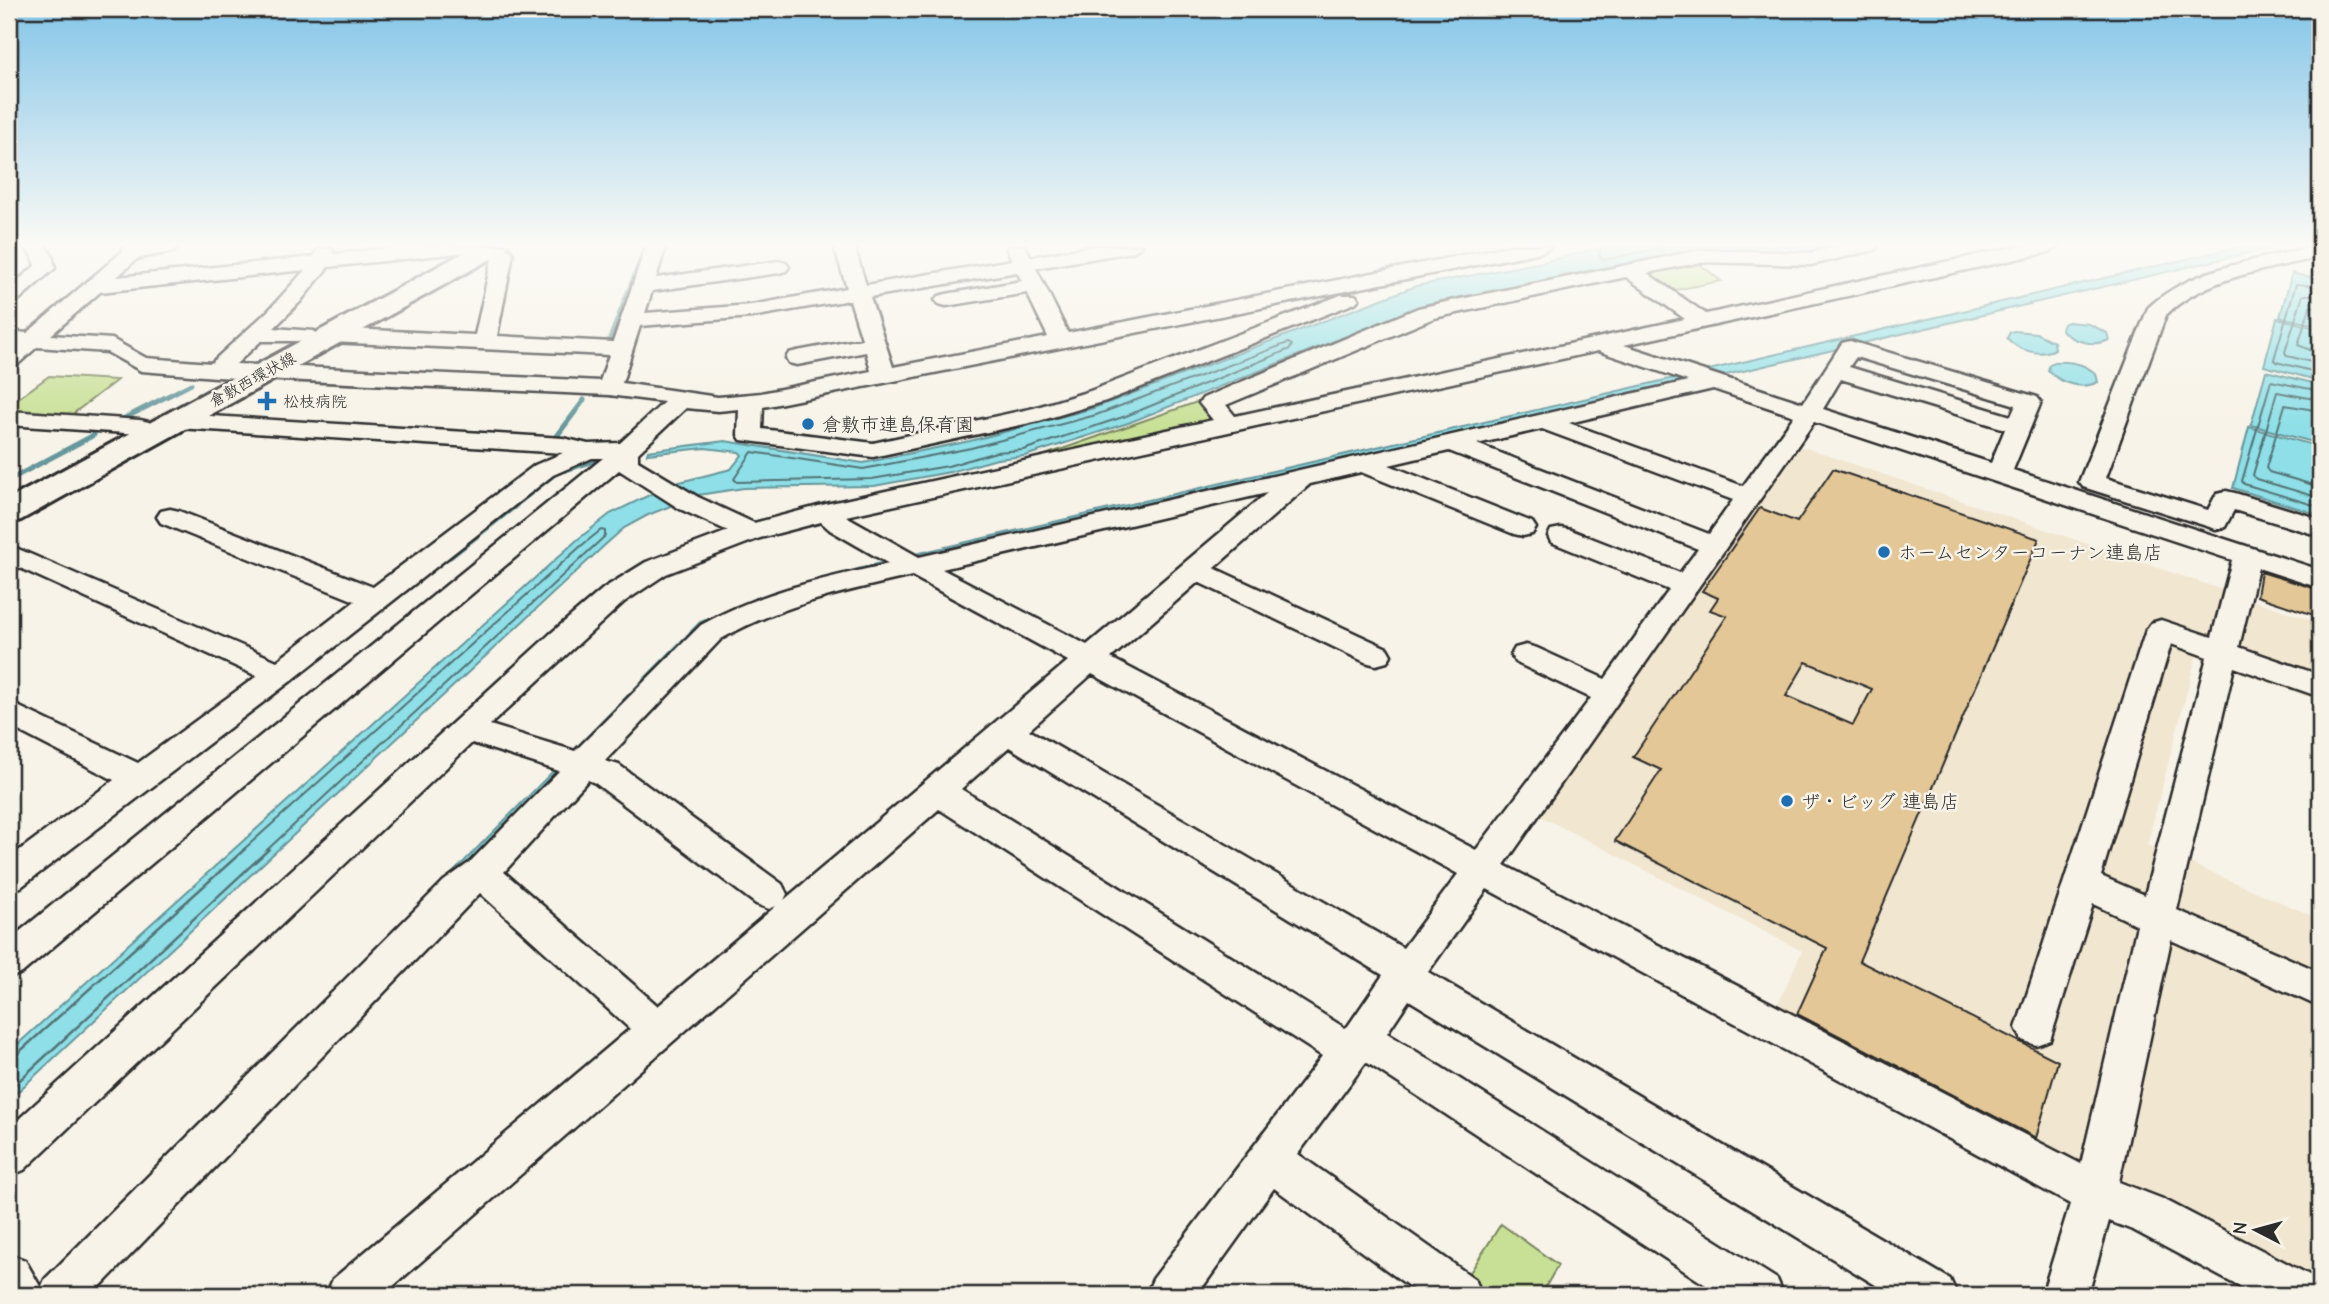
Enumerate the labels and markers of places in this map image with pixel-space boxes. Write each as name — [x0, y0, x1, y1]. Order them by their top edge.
marker: 松枝病院 — [257, 391, 277, 411]
place label: 松枝病院 — [283, 393, 347, 411]
place label: 倉敷市連島保育園 — [822, 414, 974, 436]
marker: 倉敷市連島保育園 — [800, 416, 816, 432]
place label: ホームセンターコーナン連島店 — [1898, 542, 2162, 564]
marker: ホームセンターコーナン連島店 — [1876, 544, 1892, 560]
place label: ザ・ビッグ 連島店 — [1801, 791, 1959, 813]
marker: ザ・ビッグ 連島店 — [1779, 793, 1795, 809]

